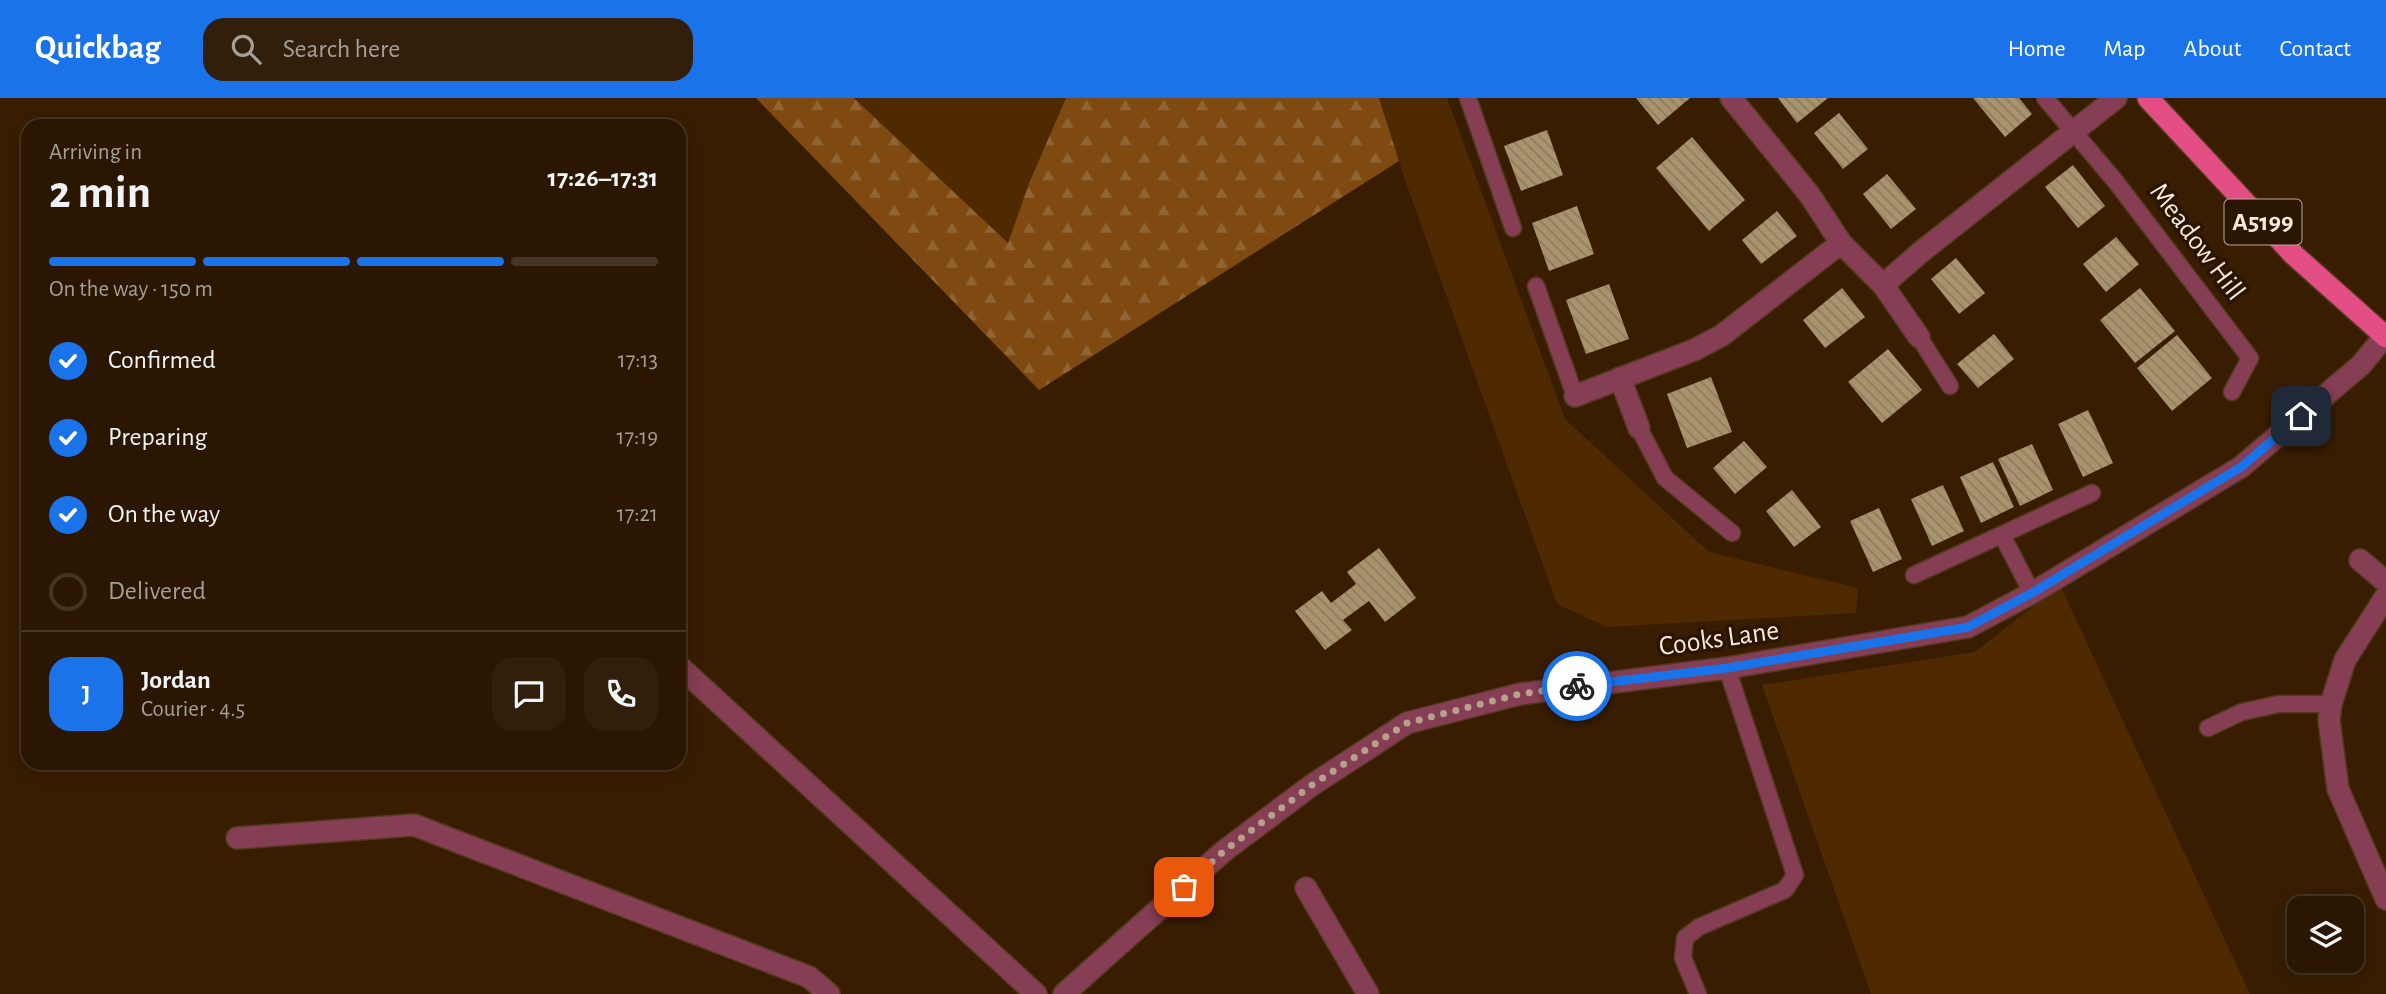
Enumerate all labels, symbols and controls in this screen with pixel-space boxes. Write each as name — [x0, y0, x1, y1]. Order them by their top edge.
search box — [203, 18, 693, 81]
icon: search — [227, 30, 265, 68]
text: Quickbag — [35, 32, 161, 65]
text: Search here — [283, 36, 400, 62]
text: Home — [2008, 37, 2066, 61]
text: Map — [2104, 37, 2146, 61]
text: About — [2184, 37, 2241, 61]
text: Contact — [2279, 37, 2351, 61]
text: Arriving in — [49, 141, 142, 164]
text: 17:26–17:31 — [548, 165, 658, 191]
text: 2 min — [49, 170, 151, 216]
street label: Meadow Hill — [2144, 178, 2250, 306]
road number: A5199 — [2224, 200, 2302, 244]
text: On the way · 150 m — [49, 278, 213, 301]
icon: check — [49, 342, 87, 380]
text: Confirmed — [108, 347, 216, 373]
text: 17:13 — [618, 349, 658, 372]
pin — [2271, 386, 2331, 446]
icon: home — [2282, 397, 2320, 435]
icon: check — [49, 419, 87, 457]
text: Preparing — [108, 424, 207, 450]
text: 17:19 — [617, 426, 658, 449]
icon: check — [49, 496, 87, 534]
text: On the way — [108, 501, 220, 527]
text: 17:21 — [617, 503, 658, 526]
text: Delivered — [108, 578, 206, 604]
street label: Cooks Lane — [1657, 617, 1781, 661]
courier — [1542, 651, 1612, 721]
button: chat — [492, 657, 566, 731]
button: phone — [584, 657, 658, 731]
text: Jordan — [141, 667, 211, 693]
icon: bike — [1558, 667, 1596, 705]
text: J — [82, 681, 90, 707]
text: Courier · 4.5 — [141, 698, 245, 721]
pin — [1154, 857, 1214, 917]
icon: bag — [1165, 868, 1203, 906]
map controls — [2287, 896, 2364, 973]
button: layers — [2287, 896, 2364, 973]

